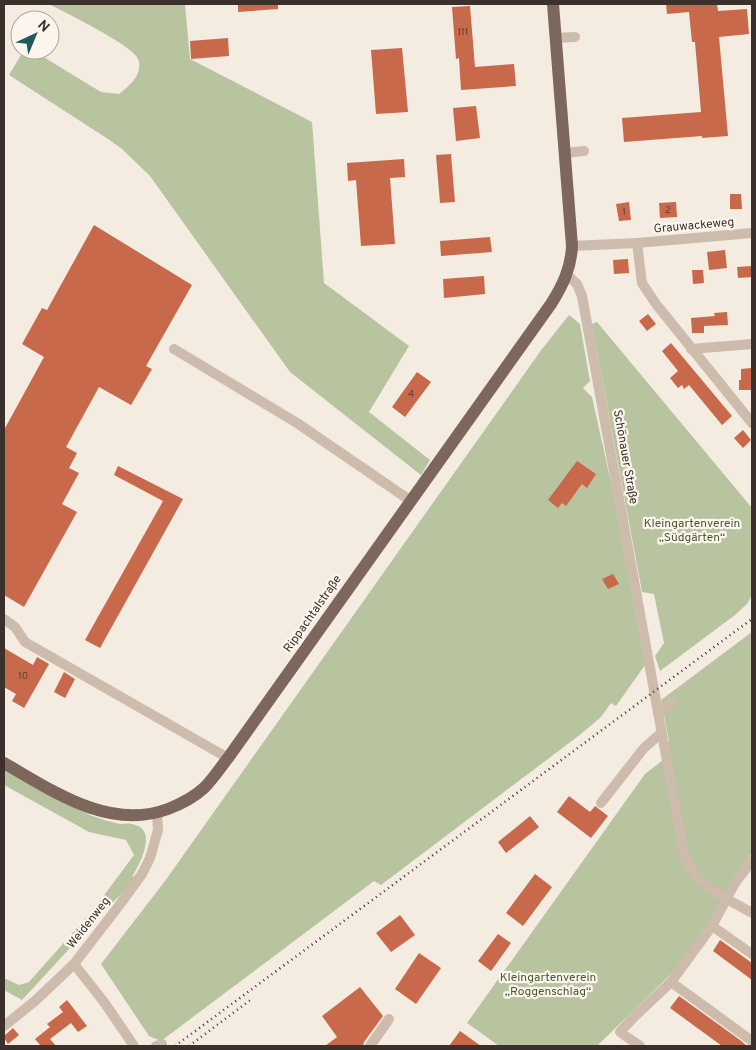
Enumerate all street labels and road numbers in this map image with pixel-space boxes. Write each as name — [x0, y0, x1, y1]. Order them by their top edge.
street label: Grauwackeweg — [653, 215, 735, 237]
street label: Schönauer Straße — [609, 409, 641, 505]
street label: Rippachtalstraße — [280, 572, 346, 656]
street label: Weidenweg — [64, 894, 114, 952]

